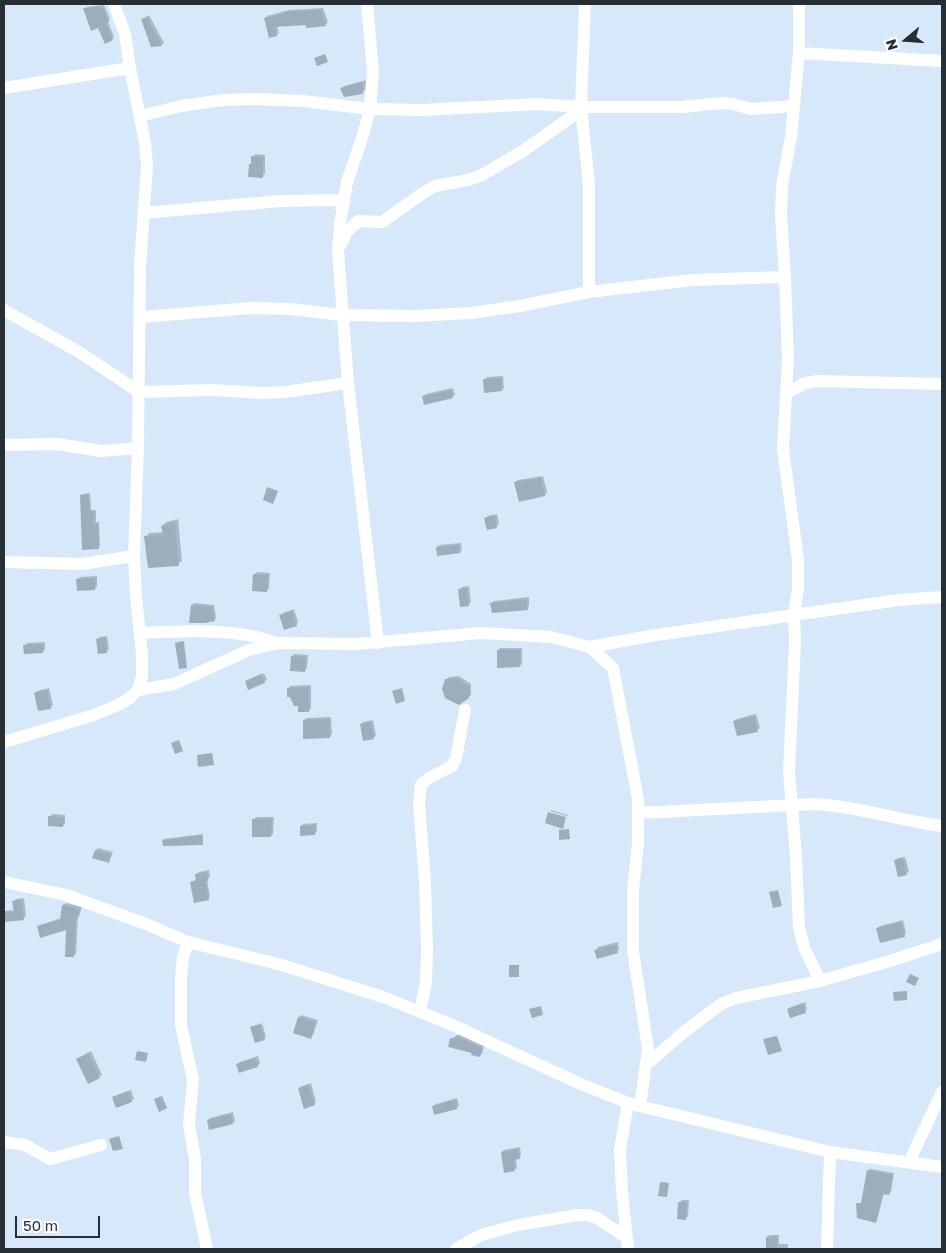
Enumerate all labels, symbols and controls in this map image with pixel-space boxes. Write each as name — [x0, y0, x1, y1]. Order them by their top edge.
north arrow — [881, 15, 931, 65]
text: N — [882, 37, 901, 52]
scale bar — [18, 1206, 102, 1238]
text: 50 m — [23, 1216, 58, 1234]

